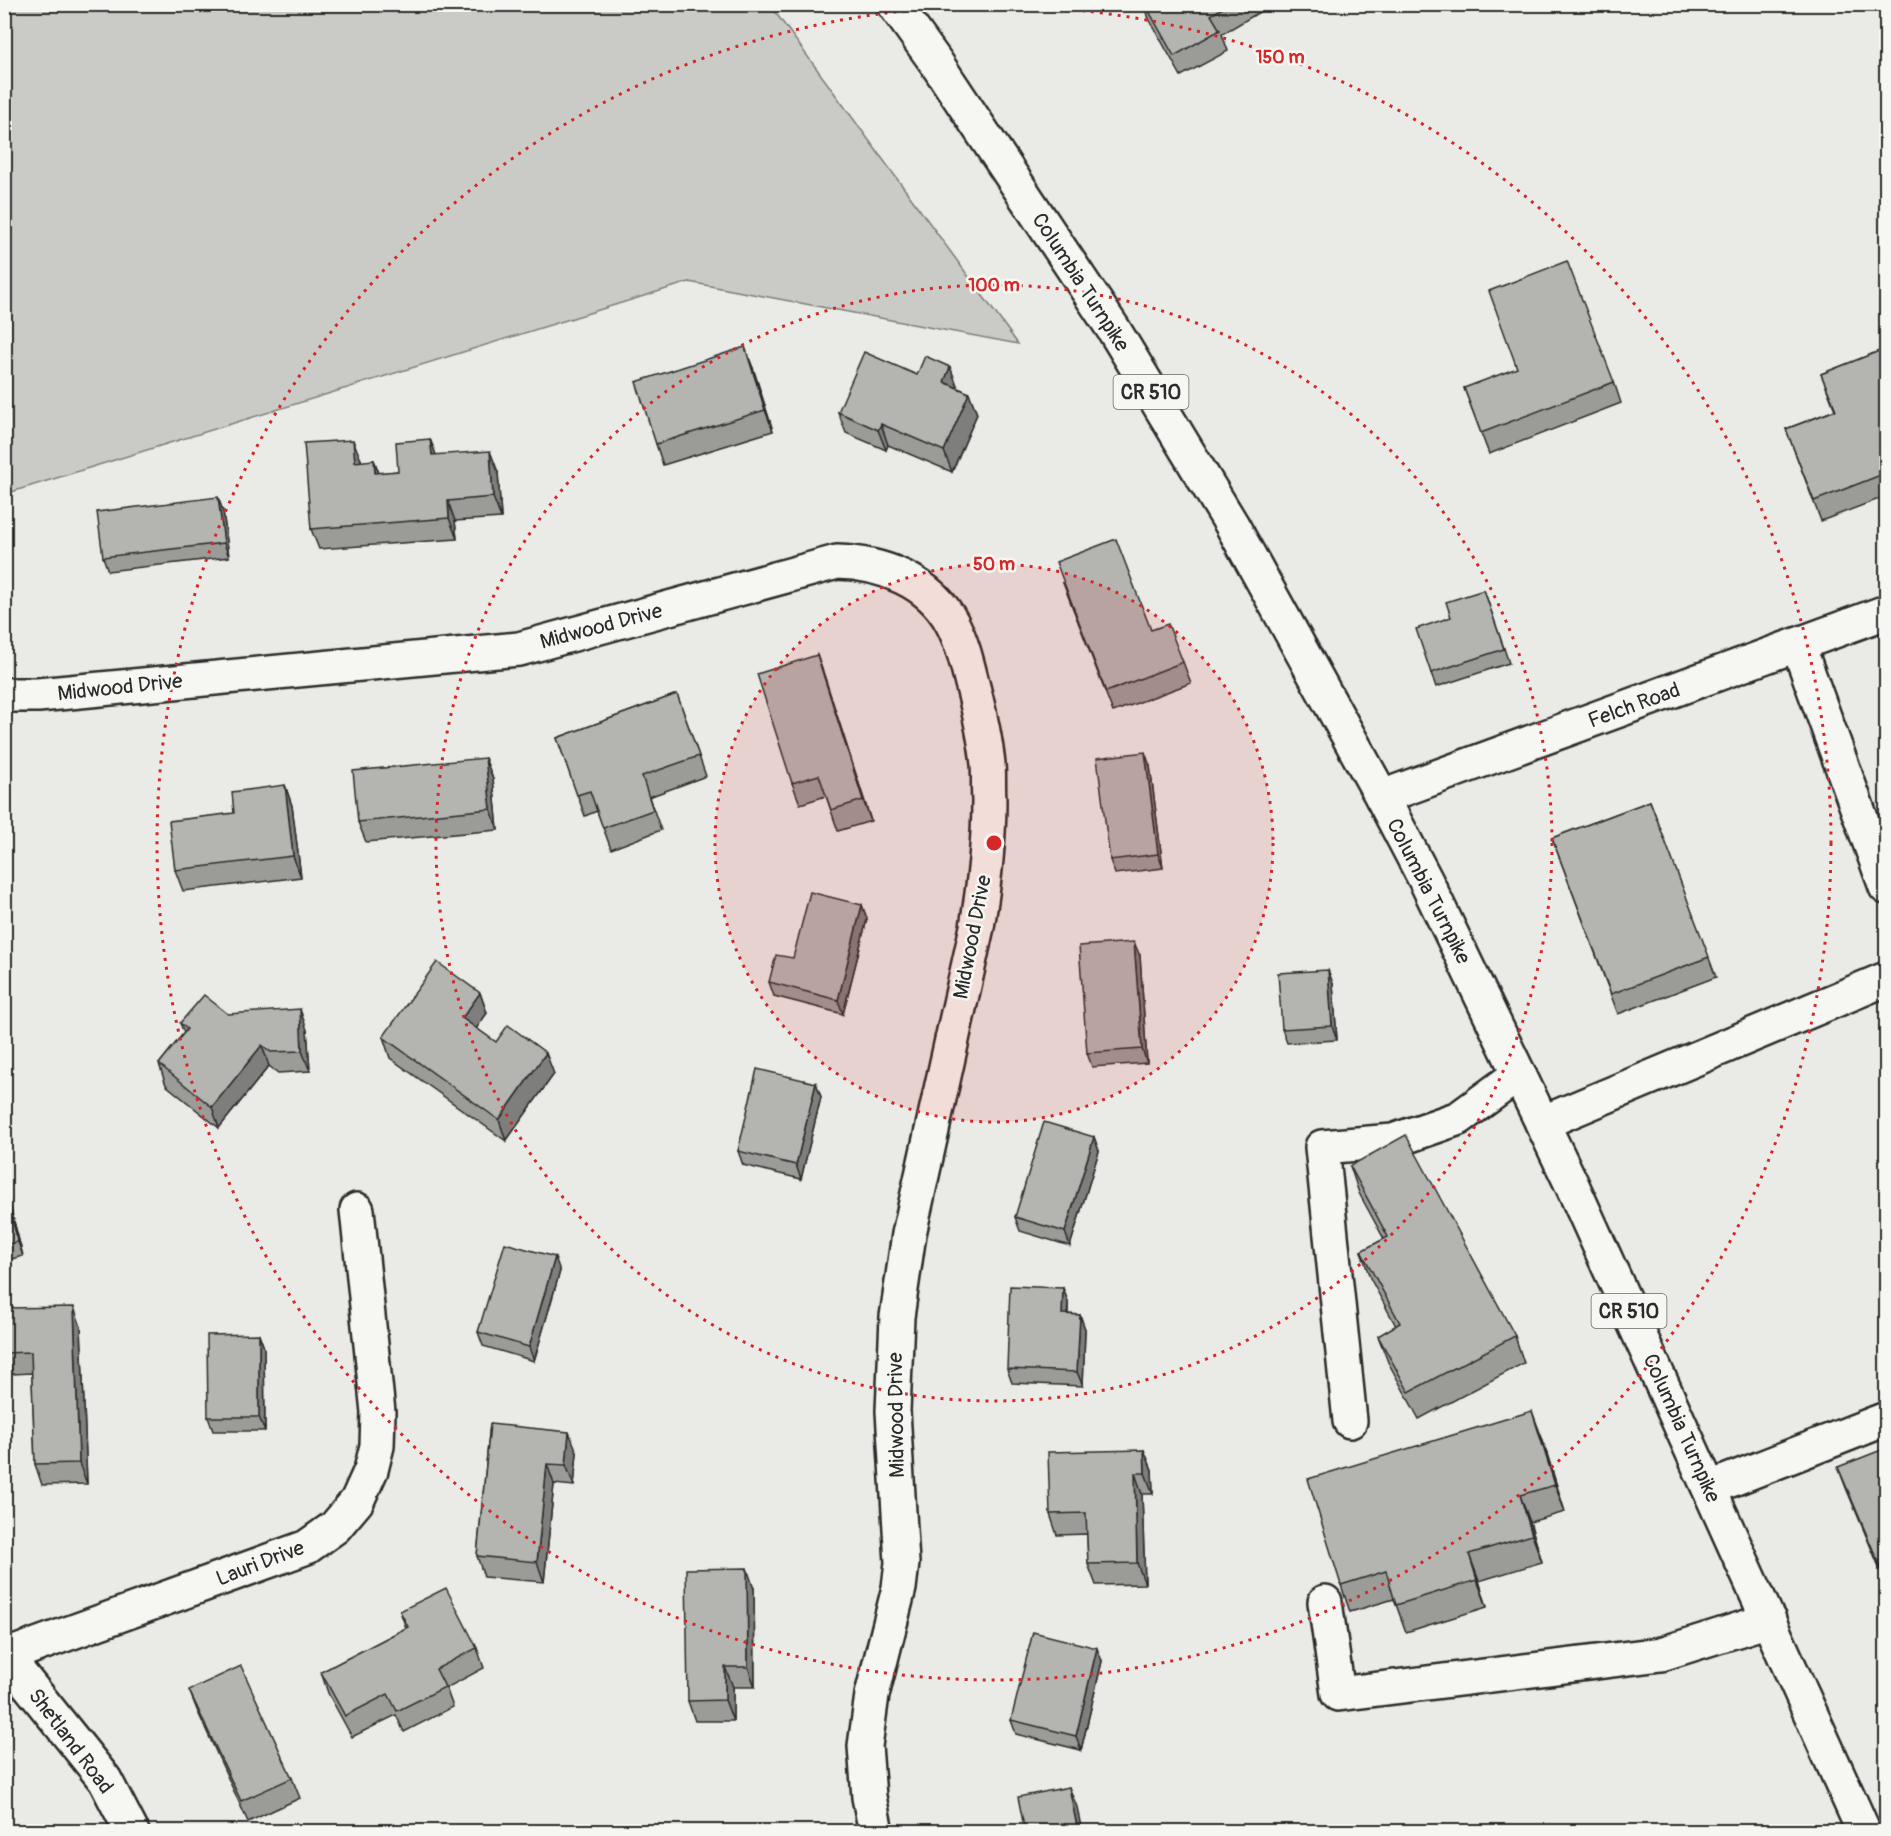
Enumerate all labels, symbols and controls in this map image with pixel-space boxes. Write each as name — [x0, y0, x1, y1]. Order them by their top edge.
text: 150 m — [1256, 46, 1305, 69]
street label: Columbia Turnpike — [1026, 208, 1136, 357]
text: 100 m — [968, 274, 1020, 297]
road number: CR 510 — [1114, 375, 1188, 409]
text: 50 m — [973, 553, 1015, 576]
street label: Midwood Drive — [537, 597, 666, 656]
street label: Midwood Drive — [56, 667, 185, 707]
street label: Felch Road — [1584, 676, 1684, 735]
street label: Columbia Turnpike — [1380, 814, 1477, 969]
centre of rings — [984, 833, 1004, 853]
street label: Midwood Drive — [947, 872, 998, 1001]
road number: CR 510 — [1592, 1294, 1666, 1328]
street label: Columbia Turnpike — [1637, 1350, 1727, 1507]
street label: Midwood Drive — [882, 1351, 911, 1478]
street label: Lauri Drive — [212, 1534, 309, 1593]
street label: Shetland Road — [22, 1683, 119, 1799]

